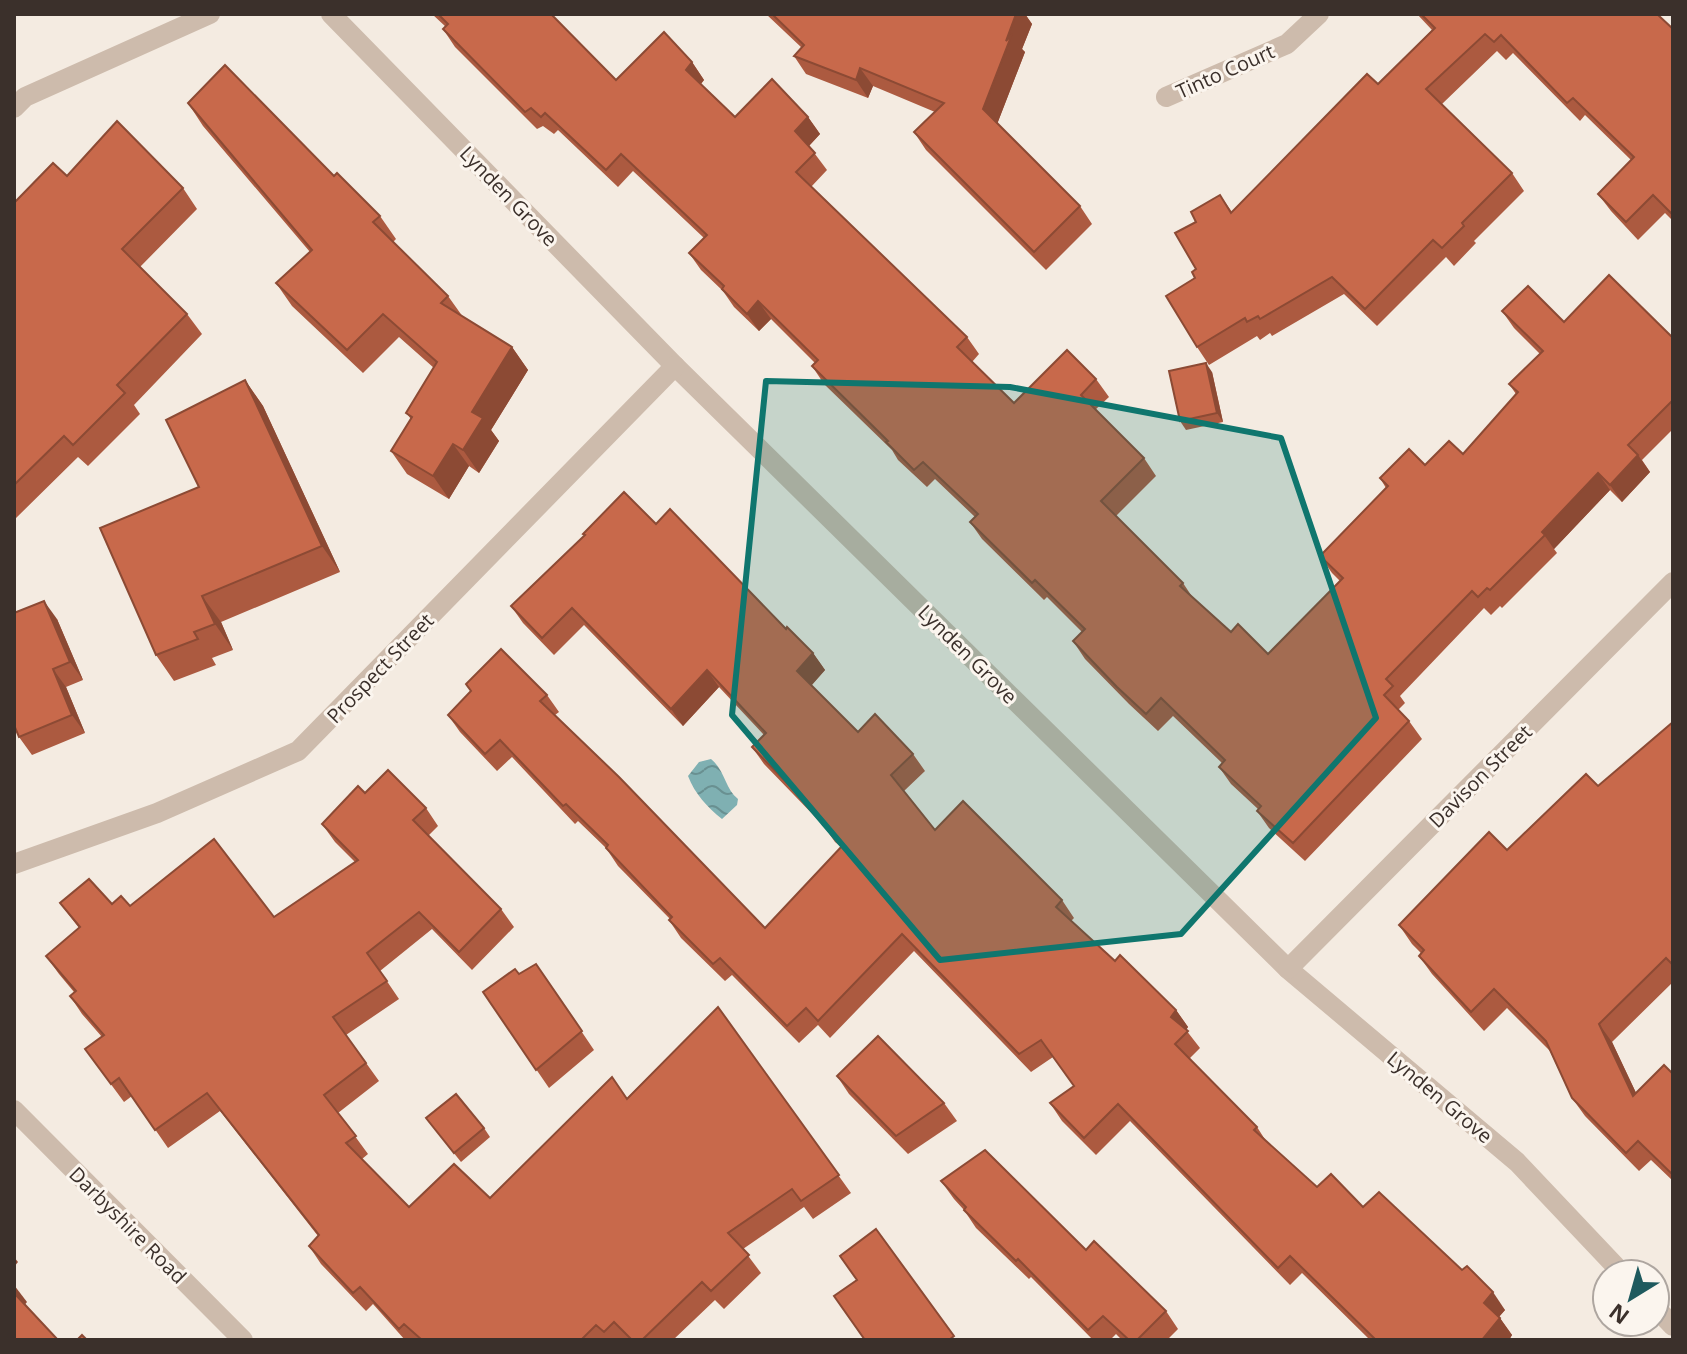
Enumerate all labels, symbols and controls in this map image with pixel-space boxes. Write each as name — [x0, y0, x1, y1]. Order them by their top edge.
street label: Tinto Court — [1172, 37, 1278, 105]
street label: Lynden Grove — [454, 140, 564, 252]
street label: Lynden Grove — [913, 599, 1023, 709]
street label: Prospect Street — [321, 607, 439, 729]
street label: Davison Street — [1423, 719, 1537, 833]
street label: Lynden Grove — [1382, 1045, 1498, 1149]
street label: Darbyshire Road — [64, 1161, 192, 1289]
north arrow — [1591, 1258, 1671, 1338]
text: N — [1602, 1297, 1635, 1332]

